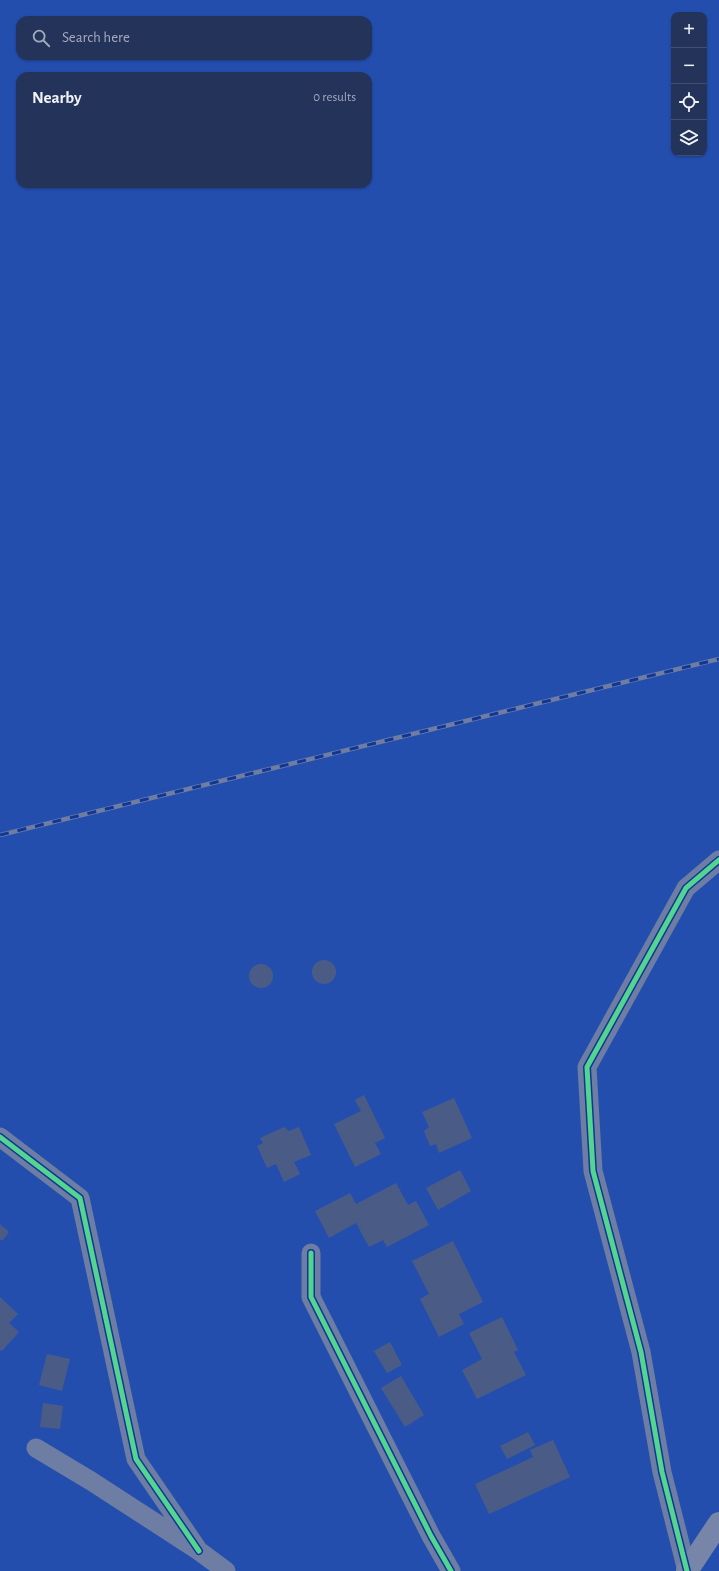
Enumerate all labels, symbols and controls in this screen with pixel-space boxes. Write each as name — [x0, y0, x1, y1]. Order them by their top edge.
map controls — [671, 12, 707, 156]
button: + — [671, 12, 707, 48]
search box — [16, 16, 372, 60]
icon: search — [30, 27, 52, 49]
text: Search here — [62, 30, 130, 45]
button: − — [671, 48, 707, 84]
button: locate — [671, 84, 707, 120]
text: Nearby — [32, 89, 82, 106]
text: 0 results — [313, 91, 356, 104]
button: layers — [671, 120, 707, 156]

